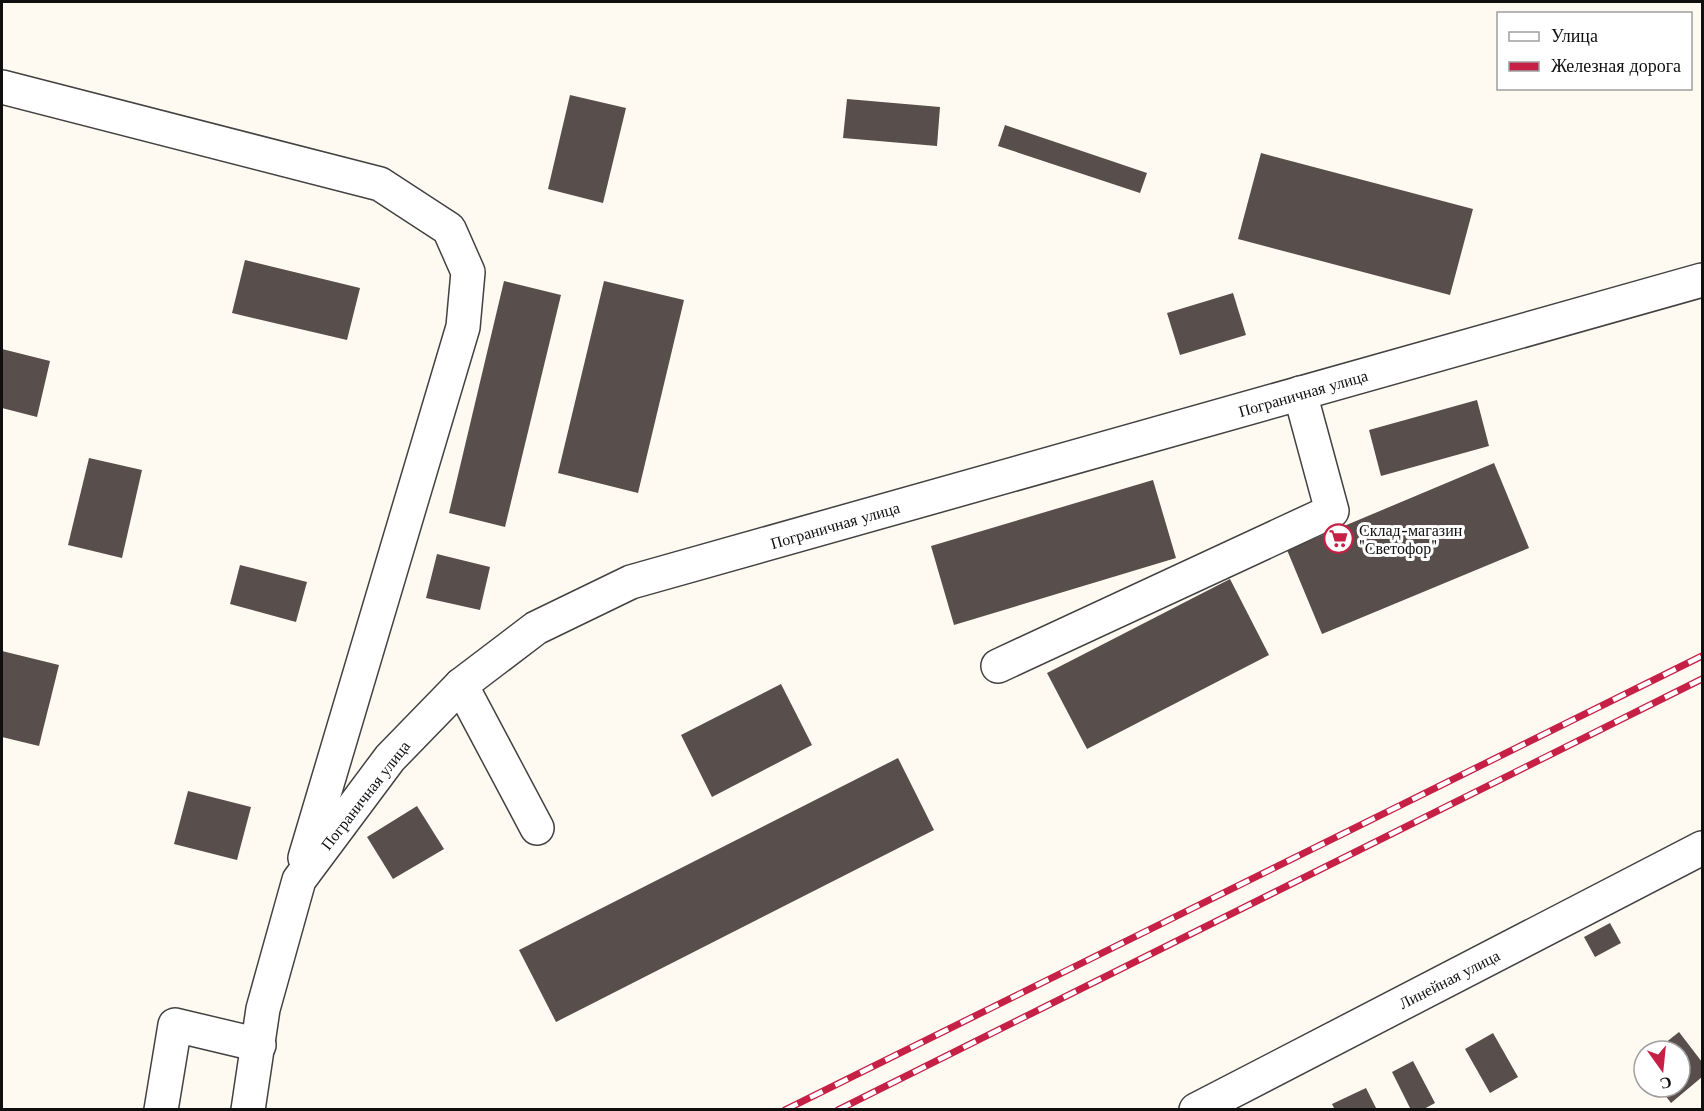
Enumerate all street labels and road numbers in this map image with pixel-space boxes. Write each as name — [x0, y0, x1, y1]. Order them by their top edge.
street label: Пограничная улица — [1236, 365, 1370, 421]
street label: Пограничная улица — [768, 497, 902, 553]
street label: Пограничная улица — [316, 736, 414, 854]
street label: Линейная улица — [1395, 945, 1503, 1013]

